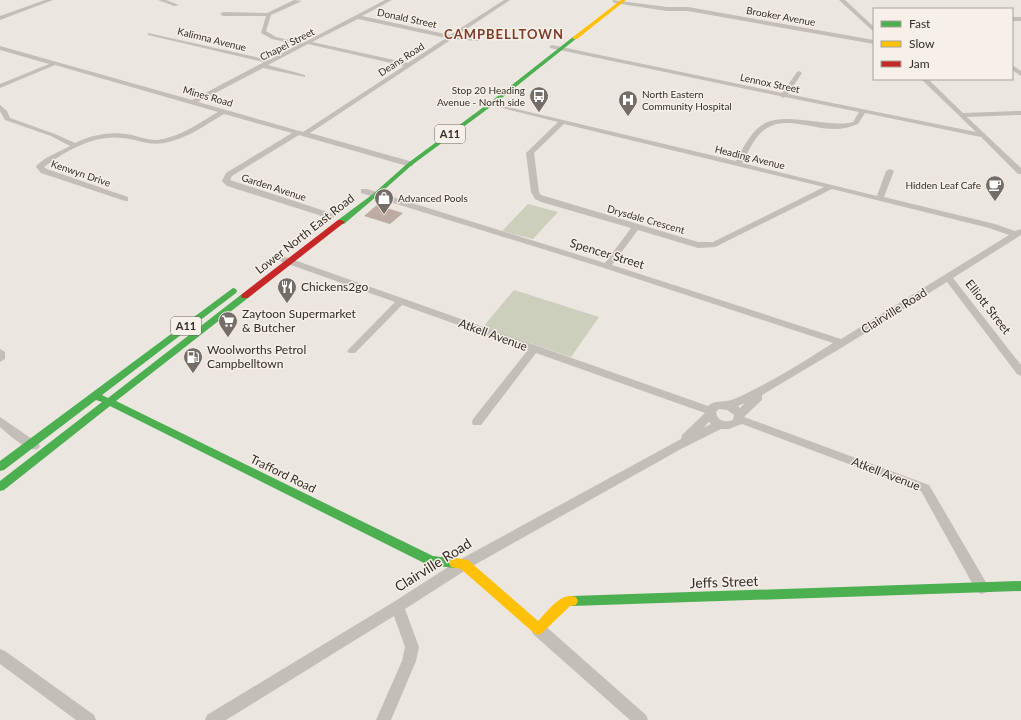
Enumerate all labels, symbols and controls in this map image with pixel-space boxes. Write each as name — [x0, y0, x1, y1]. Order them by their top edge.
street label: Brooker Avenue — [746, 4, 816, 28]
street label: Donald Street — [376, 6, 438, 30]
legend — [873, 8, 1013, 80]
text: Fast — [909, 16, 931, 31]
street label: Kalimna Avenue — [176, 25, 248, 53]
street label: Chapel Street — [258, 25, 317, 63]
district label: CAMPBELLTOWN — [444, 26, 564, 42]
text: Slow — [909, 36, 935, 51]
street label: Deans Road — [376, 40, 426, 78]
text: Jam — [909, 56, 930, 71]
street label: Lennox Street — [739, 71, 801, 95]
street label: Mines Road — [182, 83, 234, 109]
place label: Stop 20 Heading Avenue - North side — [437, 84, 525, 108]
bus stop icon: Stop 20 Heading Avenue - North side — [528, 85, 550, 113]
place label: North Eastern Community Hospital — [642, 88, 732, 112]
hospital icon: North Eastern Community Hospital — [617, 89, 639, 117]
road number: A11 — [435, 125, 465, 143]
street label: Heading Avenue — [714, 142, 786, 172]
street label: Kenwyn Drive — [50, 157, 112, 189]
street label: Garden Avenue — [240, 171, 308, 203]
cafe icon: Hidden Leaf Cafe — [984, 174, 1006, 202]
place label: Hidden Leaf Cafe — [905, 179, 981, 191]
shop icon: Advanced Pools — [373, 187, 395, 215]
street label: Lower North East Road — [252, 190, 357, 277]
place label: Advanced Pools — [398, 192, 468, 204]
street label: Drysdale Crescent — [606, 202, 687, 236]
street label: Spencer Street — [568, 235, 647, 272]
restaurant icon: Chickens2go — [276, 276, 298, 304]
street label: Elliott Street — [962, 276, 1015, 337]
place label: Chickens2go — [301, 279, 368, 294]
street label: Clairville Road — [858, 284, 929, 337]
place label: Zaytoon Supermarket & Butcher — [242, 306, 357, 335]
supermarket icon: Zaytoon Supermarket & Butcher — [217, 310, 239, 338]
street label: Atkell Avenue — [457, 315, 530, 354]
road number: A11 — [171, 317, 201, 335]
place label: Woolworths Petrol Campbelltown — [207, 342, 306, 371]
fuel station icon: Woolworths Petrol Campbelltown — [182, 346, 204, 374]
street label: Trafford Road — [248, 451, 318, 496]
street label: Atkell Avenue — [850, 454, 923, 493]
street label: Clairville Road — [391, 534, 474, 595]
street label: Jeffs Street — [689, 572, 759, 591]

